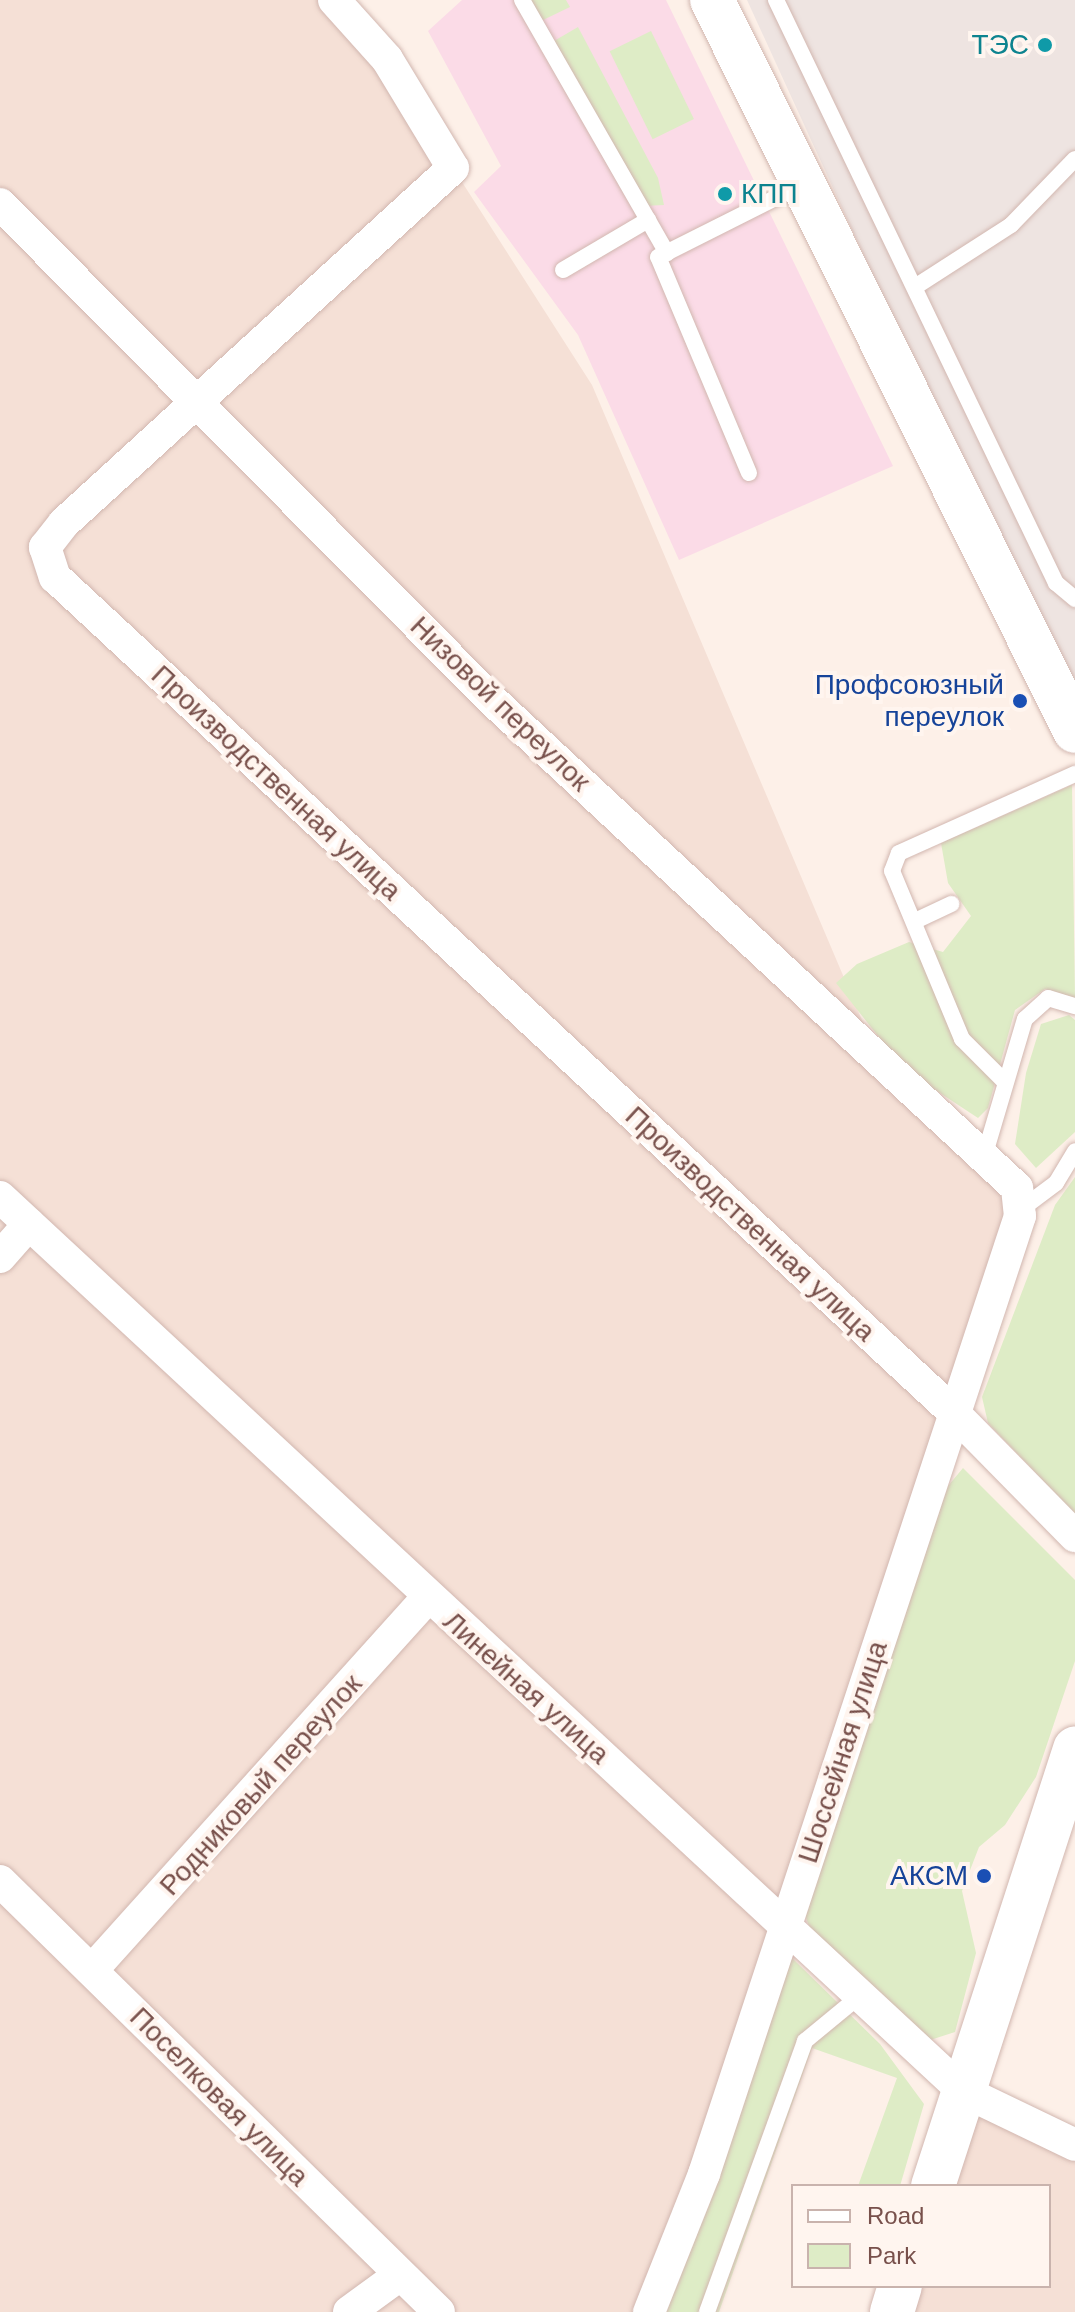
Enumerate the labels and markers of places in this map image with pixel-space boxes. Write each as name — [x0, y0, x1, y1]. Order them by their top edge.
place label: ТЭС — [972, 28, 1029, 62]
marker: ТЭС — [1036, 36, 1054, 54]
place label: КПП — [741, 177, 798, 211]
marker: КПП — [716, 185, 734, 203]
place label: Профсоюзный переулок — [815, 668, 1004, 734]
marker: Профсоюзный переулок — [1011, 692, 1029, 710]
place label: АКСМ — [890, 1859, 968, 1893]
marker: АКСМ — [975, 1867, 993, 1885]

